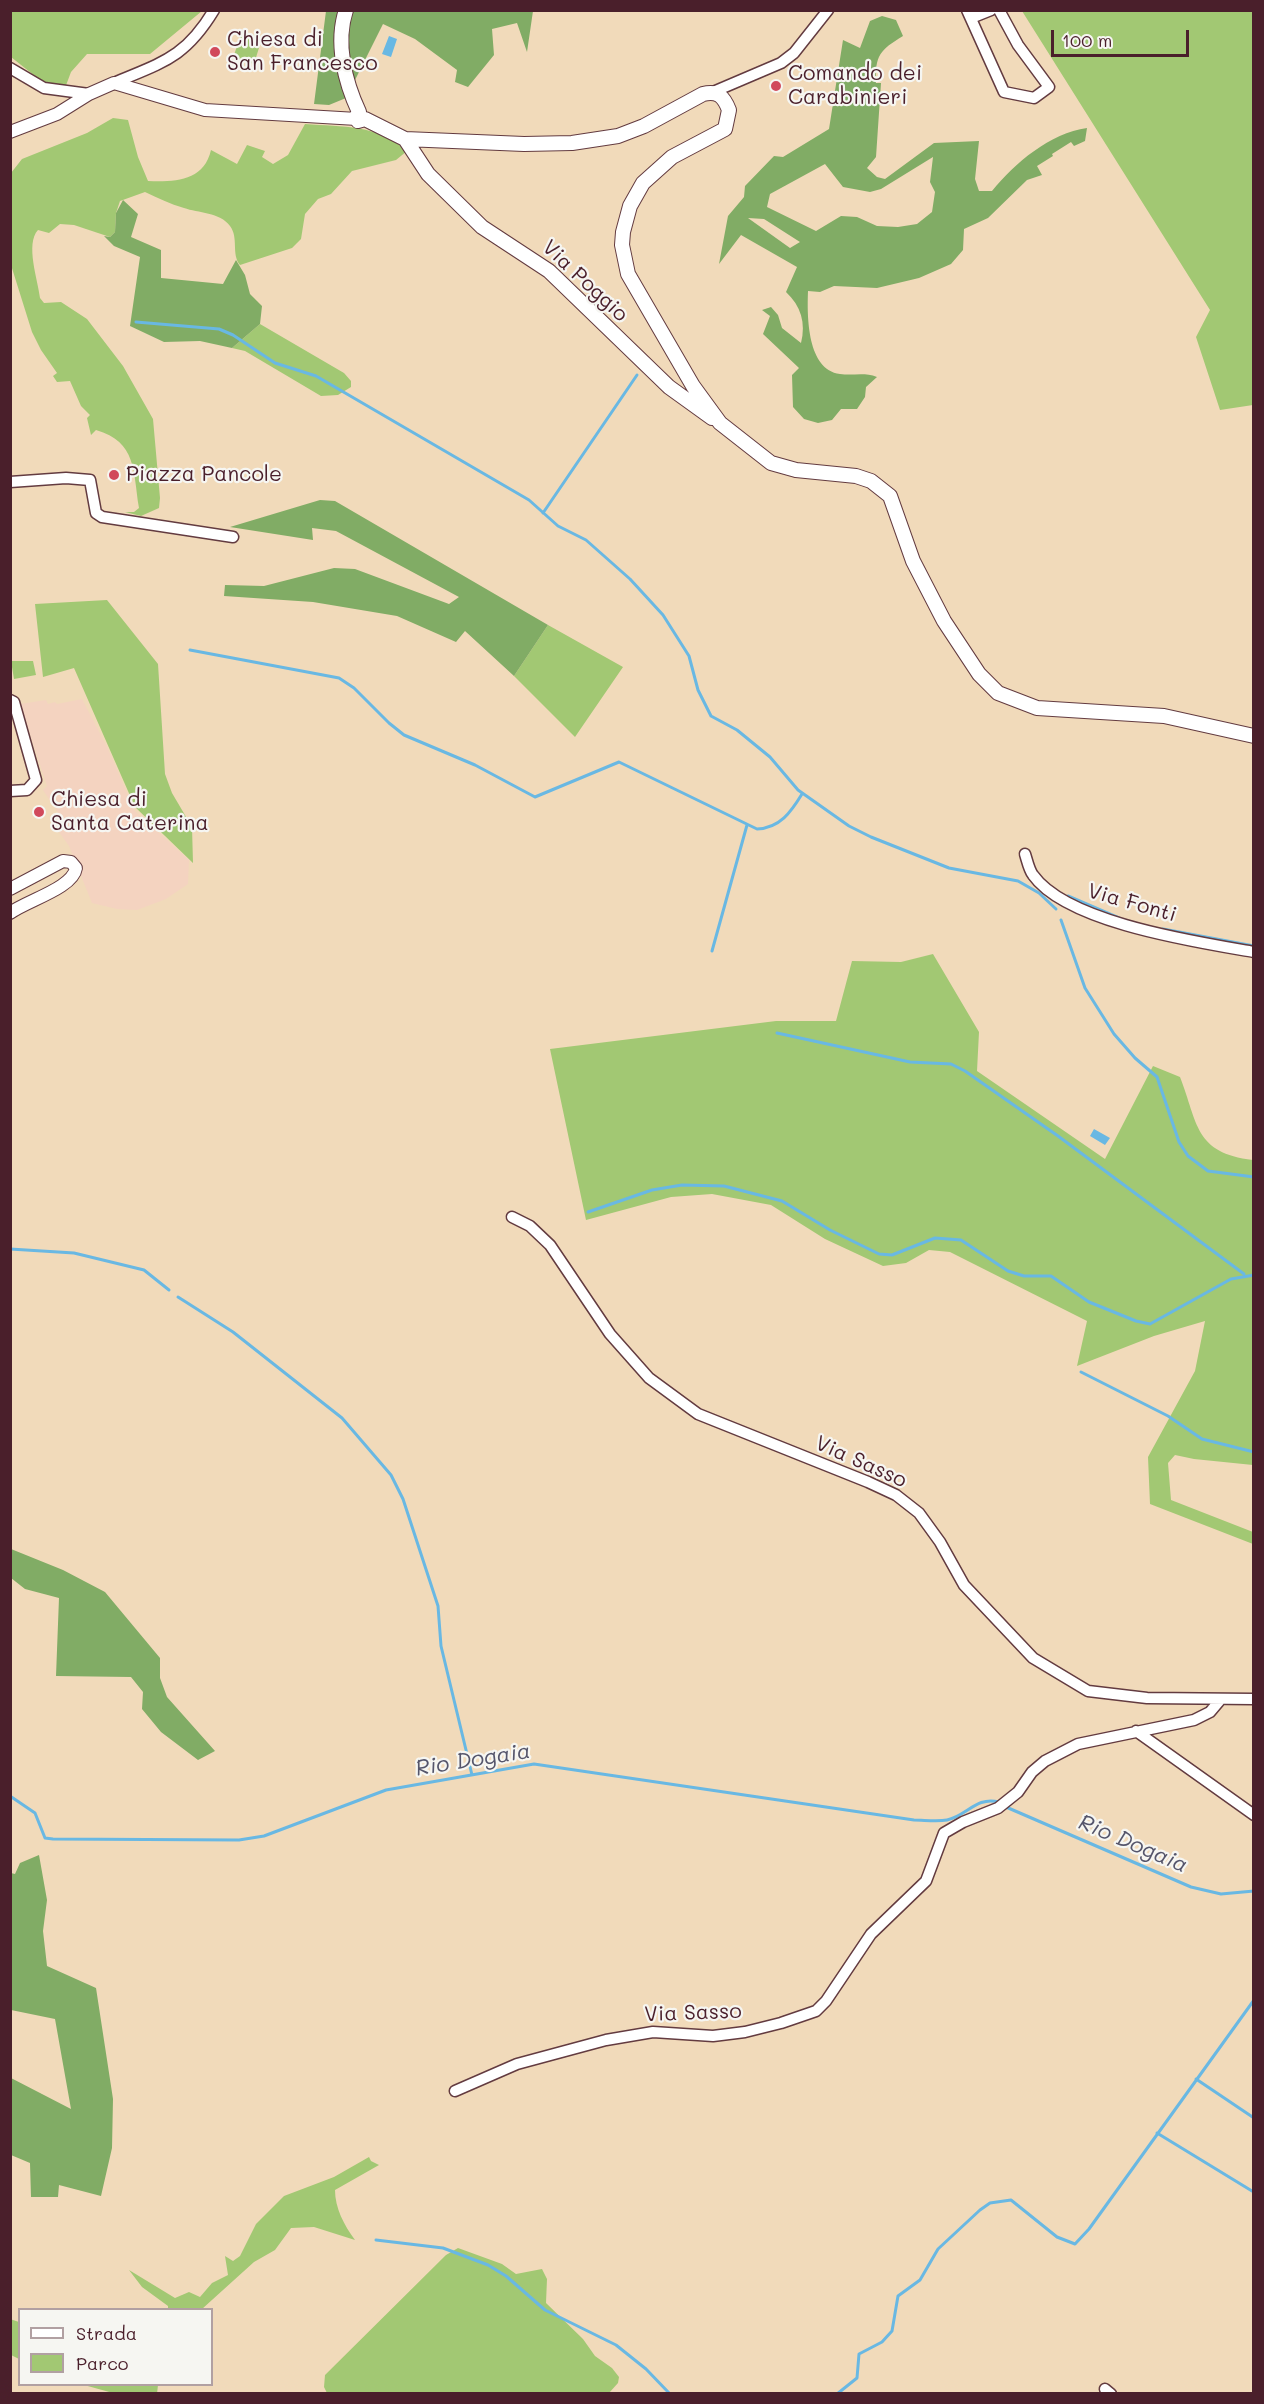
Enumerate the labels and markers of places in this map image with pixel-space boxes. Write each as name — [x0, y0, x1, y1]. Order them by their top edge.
place label: Chiesa di San Francesco — [227, 27, 378, 77]
marker: Chiesa di San Francesco — [208, 45, 222, 59]
place label: Comando dei Carabinieri — [788, 61, 922, 111]
marker: Comando dei Carabinieri — [769, 79, 783, 93]
place label: Piazza Pancole — [126, 462, 282, 488]
marker: Piazza Pancole — [107, 468, 121, 482]
place label: Chiesa di Santa Caterina — [51, 787, 209, 837]
marker: Chiesa di Santa Caterina — [32, 805, 46, 819]

